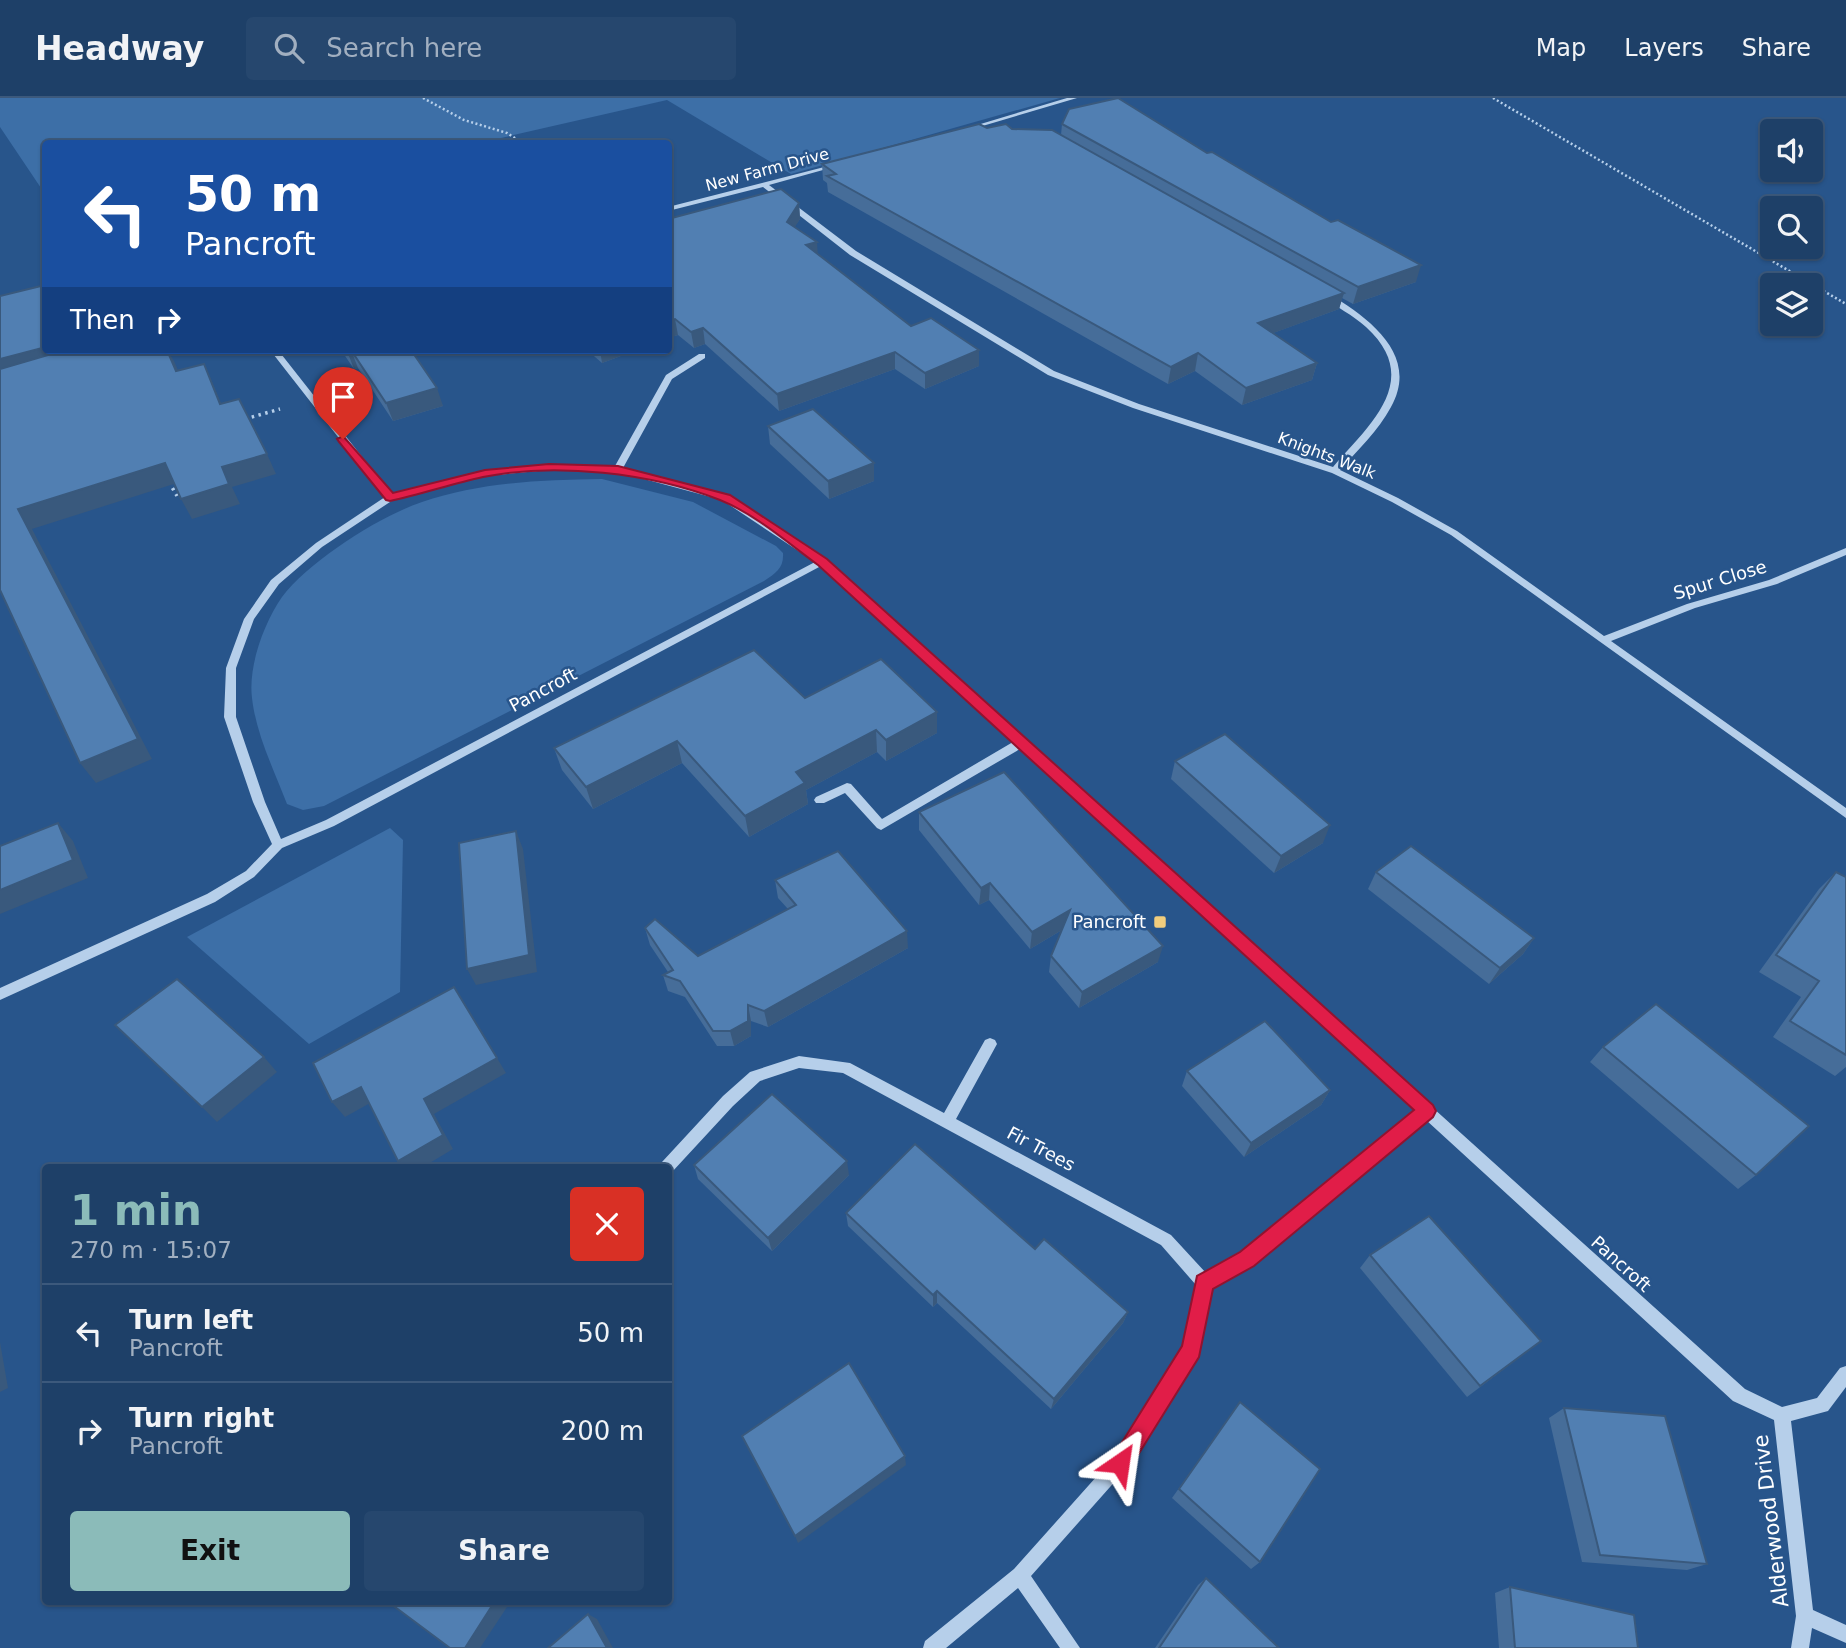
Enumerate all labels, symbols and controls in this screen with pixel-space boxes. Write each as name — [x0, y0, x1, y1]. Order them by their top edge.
search box — [246, 17, 736, 80]
text: Headway — [35, 29, 204, 68]
icon: search — [270, 29, 308, 67]
text: Search here — [326, 33, 482, 63]
text: Map — [1536, 34, 1586, 62]
text: Layers — [1624, 34, 1704, 62]
text: Share — [1742, 34, 1811, 62]
map controls — [1760, 119, 1823, 336]
button: sound — [1760, 119, 1823, 182]
street label: New Farm Drive — [703, 144, 831, 195]
text: 50 m — [185, 166, 321, 223]
icon: left — [70, 168, 161, 259]
button: search — [1760, 196, 1823, 259]
text: Pancroft — [185, 225, 316, 263]
button: layers — [1760, 273, 1823, 336]
icon: right — [149, 301, 187, 339]
text: Then — [70, 305, 135, 335]
pin — [313, 367, 373, 439]
icon: arrive — [324, 378, 362, 416]
street label: Knights Walk — [1275, 428, 1379, 483]
street label: Spur Close — [1671, 555, 1769, 604]
street label: Pancroft — [505, 663, 580, 716]
place label: Pancroft — [1073, 911, 1146, 932]
marker: Pancroft — [1152, 914, 1168, 930]
street label: Fir Trees — [1004, 1122, 1079, 1175]
text: 1 min — [70, 1186, 202, 1235]
button: close — [570, 1187, 644, 1261]
street label: Pancroft — [1587, 1231, 1656, 1296]
text: 270 m · 15:07 — [70, 1237, 232, 1263]
text: Turn left — [129, 1305, 253, 1335]
icon: left — [70, 1314, 108, 1352]
text: 50 m — [577, 1318, 644, 1348]
text: Pancroft — [129, 1335, 223, 1361]
text: Turn right — [129, 1403, 274, 1433]
icon: right — [70, 1412, 108, 1450]
text: 200 m — [561, 1416, 644, 1446]
position arrow — [1083, 1426, 1157, 1500]
text: Pancroft — [129, 1433, 223, 1459]
street label: Alderwood Drive — [1748, 1433, 1794, 1609]
button: Exit — [70, 1511, 350, 1591]
button: Share — [364, 1511, 644, 1591]

